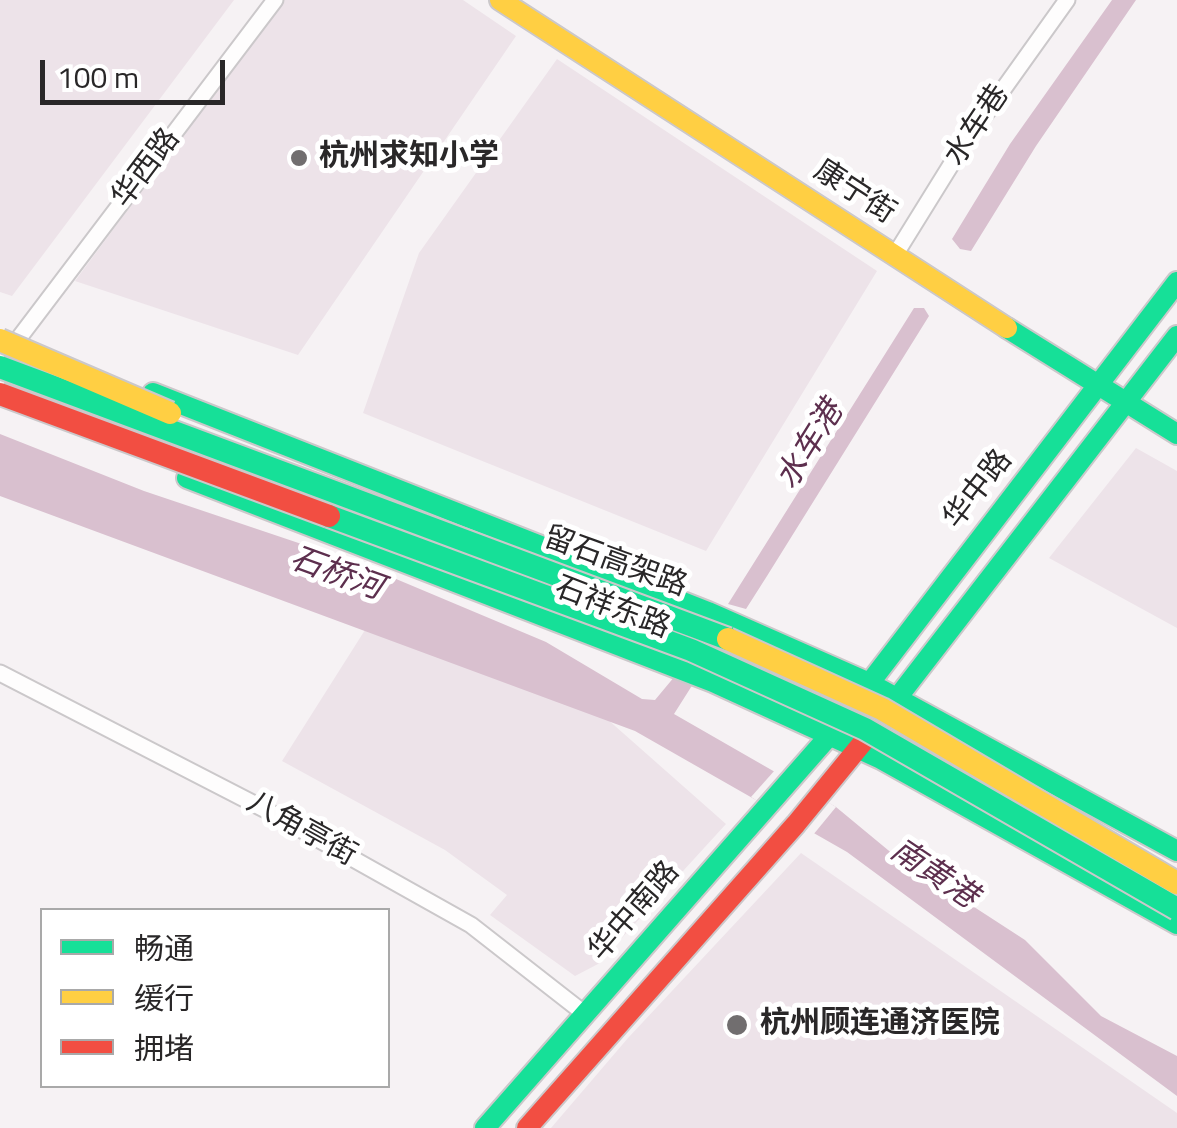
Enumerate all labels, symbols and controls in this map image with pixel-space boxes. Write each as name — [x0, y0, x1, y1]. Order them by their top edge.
scale bar — [45, 40, 230, 102]
text: 100 m — [57, 54, 139, 100]
street label: 水车巷 — [938, 79, 1018, 173]
street label: 华西路 — [106, 122, 188, 216]
place label: 杭州求知小学 — [319, 140, 499, 176]
marker: 杭州求知小学 — [288, 147, 310, 169]
street label: 康宁街 — [806, 153, 902, 233]
water label: 水车港 — [769, 395, 853, 497]
street label: 华中路 — [937, 443, 1021, 537]
street label: 留石高架路 — [538, 520, 692, 606]
water label: 石桥河 — [284, 541, 388, 609]
street label: 石祥东路 — [550, 571, 674, 647]
street label: 八角亭街 — [240, 785, 362, 875]
water label: 南黄港 — [882, 832, 984, 918]
street label: 华中南路 — [582, 855, 688, 969]
legend — [40, 908, 390, 1088]
text: 畅通 — [134, 925, 194, 971]
text: 缓行 — [134, 975, 194, 1021]
place label: 杭州顾连通济医院 — [760, 1007, 1000, 1043]
marker: 杭州顾连通济医院 — [724, 1012, 750, 1038]
text: 拥堵 — [134, 1025, 194, 1071]

